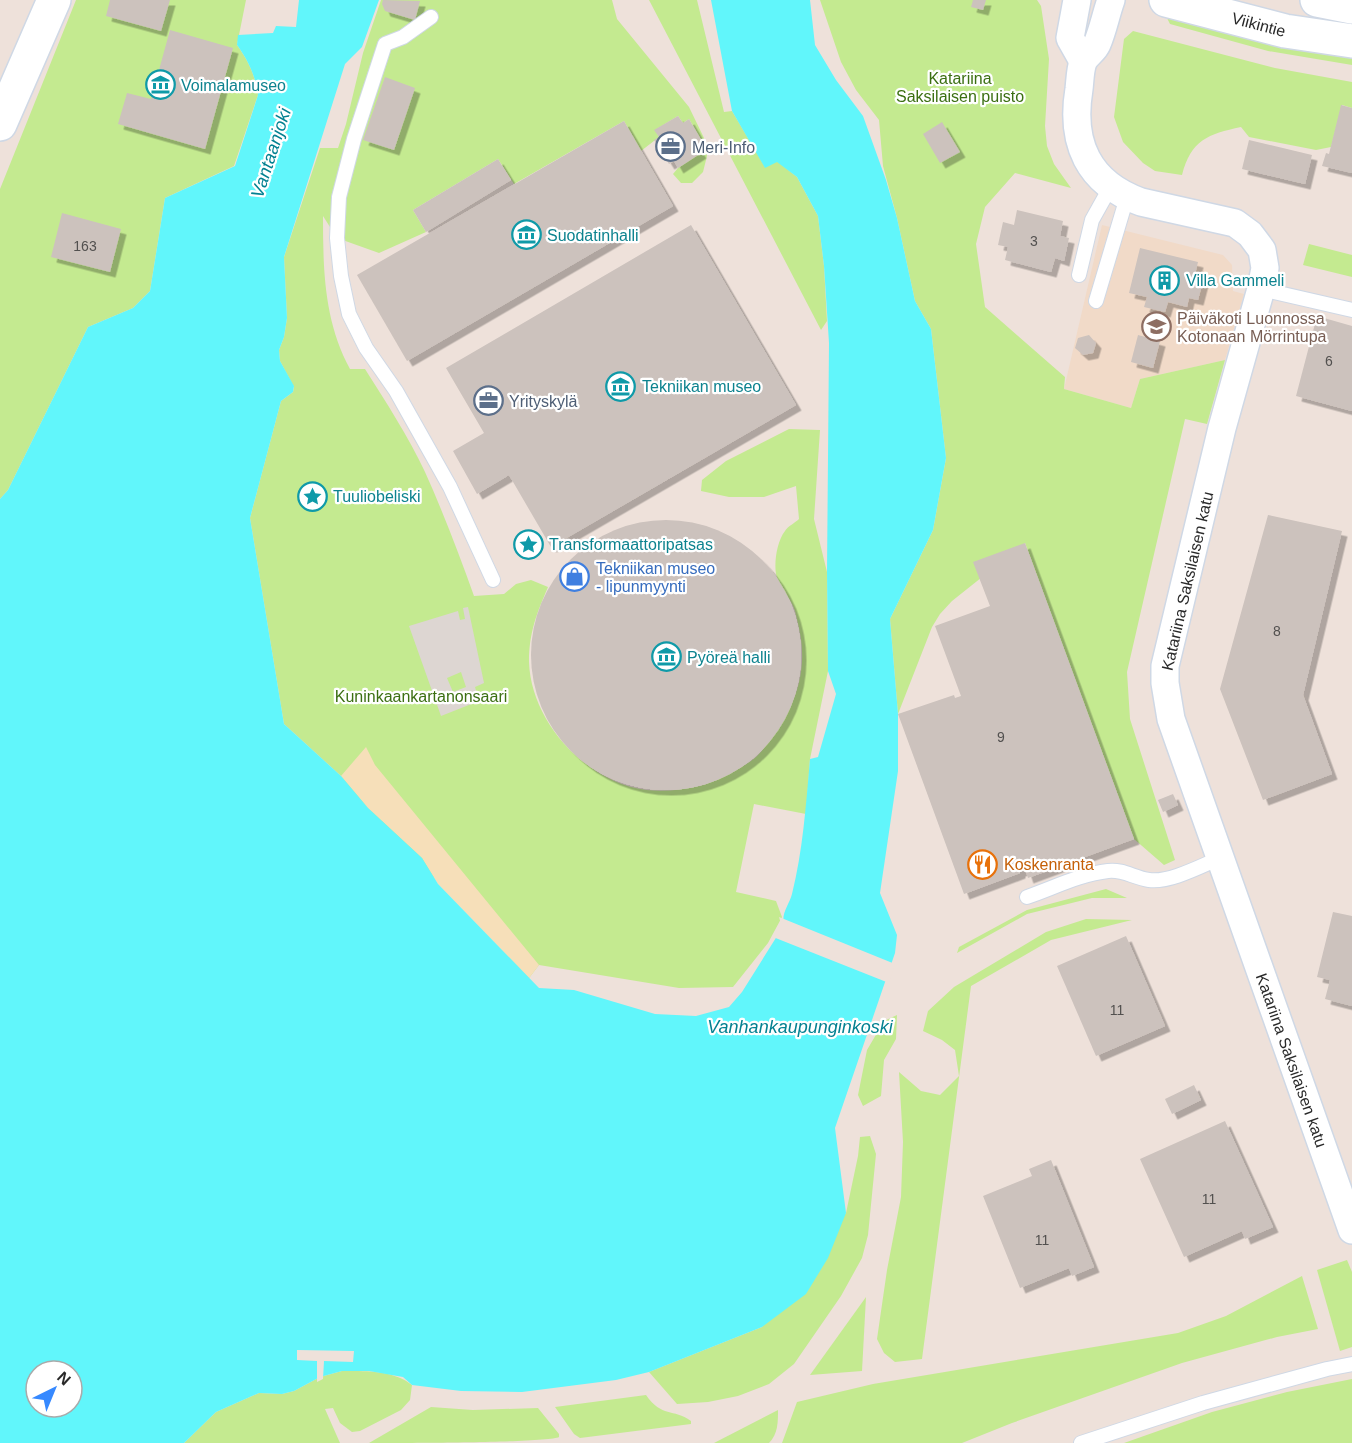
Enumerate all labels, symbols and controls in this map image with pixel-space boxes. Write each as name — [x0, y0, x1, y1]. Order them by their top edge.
street label: Viikintie — [1230, 10, 1288, 40]
museum icon: Voimalamuseo — [144, 69, 176, 101]
park label: Katariina Saksilaisen puisto — [896, 70, 1024, 105]
place label: Voimalamuseo — [181, 77, 286, 94]
water label: Vantaanjoki — [247, 105, 295, 201]
office icon: Meri-Info — [655, 131, 687, 163]
place label: Meri-Info — [692, 139, 755, 156]
museum icon: Suodatinhalli — [510, 219, 542, 251]
place label: Suodatinhalli — [547, 227, 639, 244]
house number: 3 — [1030, 233, 1038, 249]
house number: 163 — [73, 238, 97, 254]
building icon: Villa Gammeli — [1149, 264, 1181, 296]
place label: Villa Gammeli — [1186, 272, 1284, 289]
place label: Päiväkoti Luonnossa Kotonaan Mörrintupa — [1177, 310, 1327, 345]
school or university icon: Päiväkoti Luonnossa Kotonaan Mörrintupa — [1140, 311, 1172, 343]
house number: 6 — [1325, 353, 1333, 369]
museum icon: Tekniikan museo — [605, 370, 637, 402]
place label: Tekniikan museo — [642, 378, 761, 395]
office icon: Yrityskylä — [472, 385, 504, 417]
place label: Yrityskylä — [509, 393, 578, 410]
place icon: Tuuliobeliski — [296, 480, 328, 512]
place label: Tuuliobeliski — [333, 488, 420, 505]
street label: Katariina Saksilaisen katu — [1159, 490, 1216, 672]
place icon: Transformaattoripatsas — [512, 528, 544, 560]
place label: Transformaattoripatsas — [549, 536, 713, 553]
place label: Tekniikan museo - lipunmyynti — [596, 560, 715, 595]
shop icon: Tekniikan museo - lipunmyynti — [559, 561, 591, 593]
house number: 8 — [1273, 623, 1281, 639]
museum icon: Pyöreä halli — [650, 641, 682, 673]
place label: Pyöreä halli — [687, 649, 771, 666]
park label: Kuninkaankartanonsaari — [335, 688, 507, 705]
house number: 9 — [997, 729, 1005, 745]
restaurant icon: Koskenranta — [967, 848, 999, 880]
place label: Koskenranta — [1004, 856, 1094, 873]
street label: Katariina Saksilaisen katu — [1253, 971, 1330, 1150]
house number: 11 — [1110, 1002, 1124, 1018]
water label: Vanhankaupunginkoski — [707, 1017, 894, 1037]
house number: 11 — [1202, 1191, 1216, 1207]
house number: 11 — [1035, 1232, 1049, 1248]
north arrow — [24, 1359, 84, 1419]
text: N — [54, 1368, 74, 1389]

